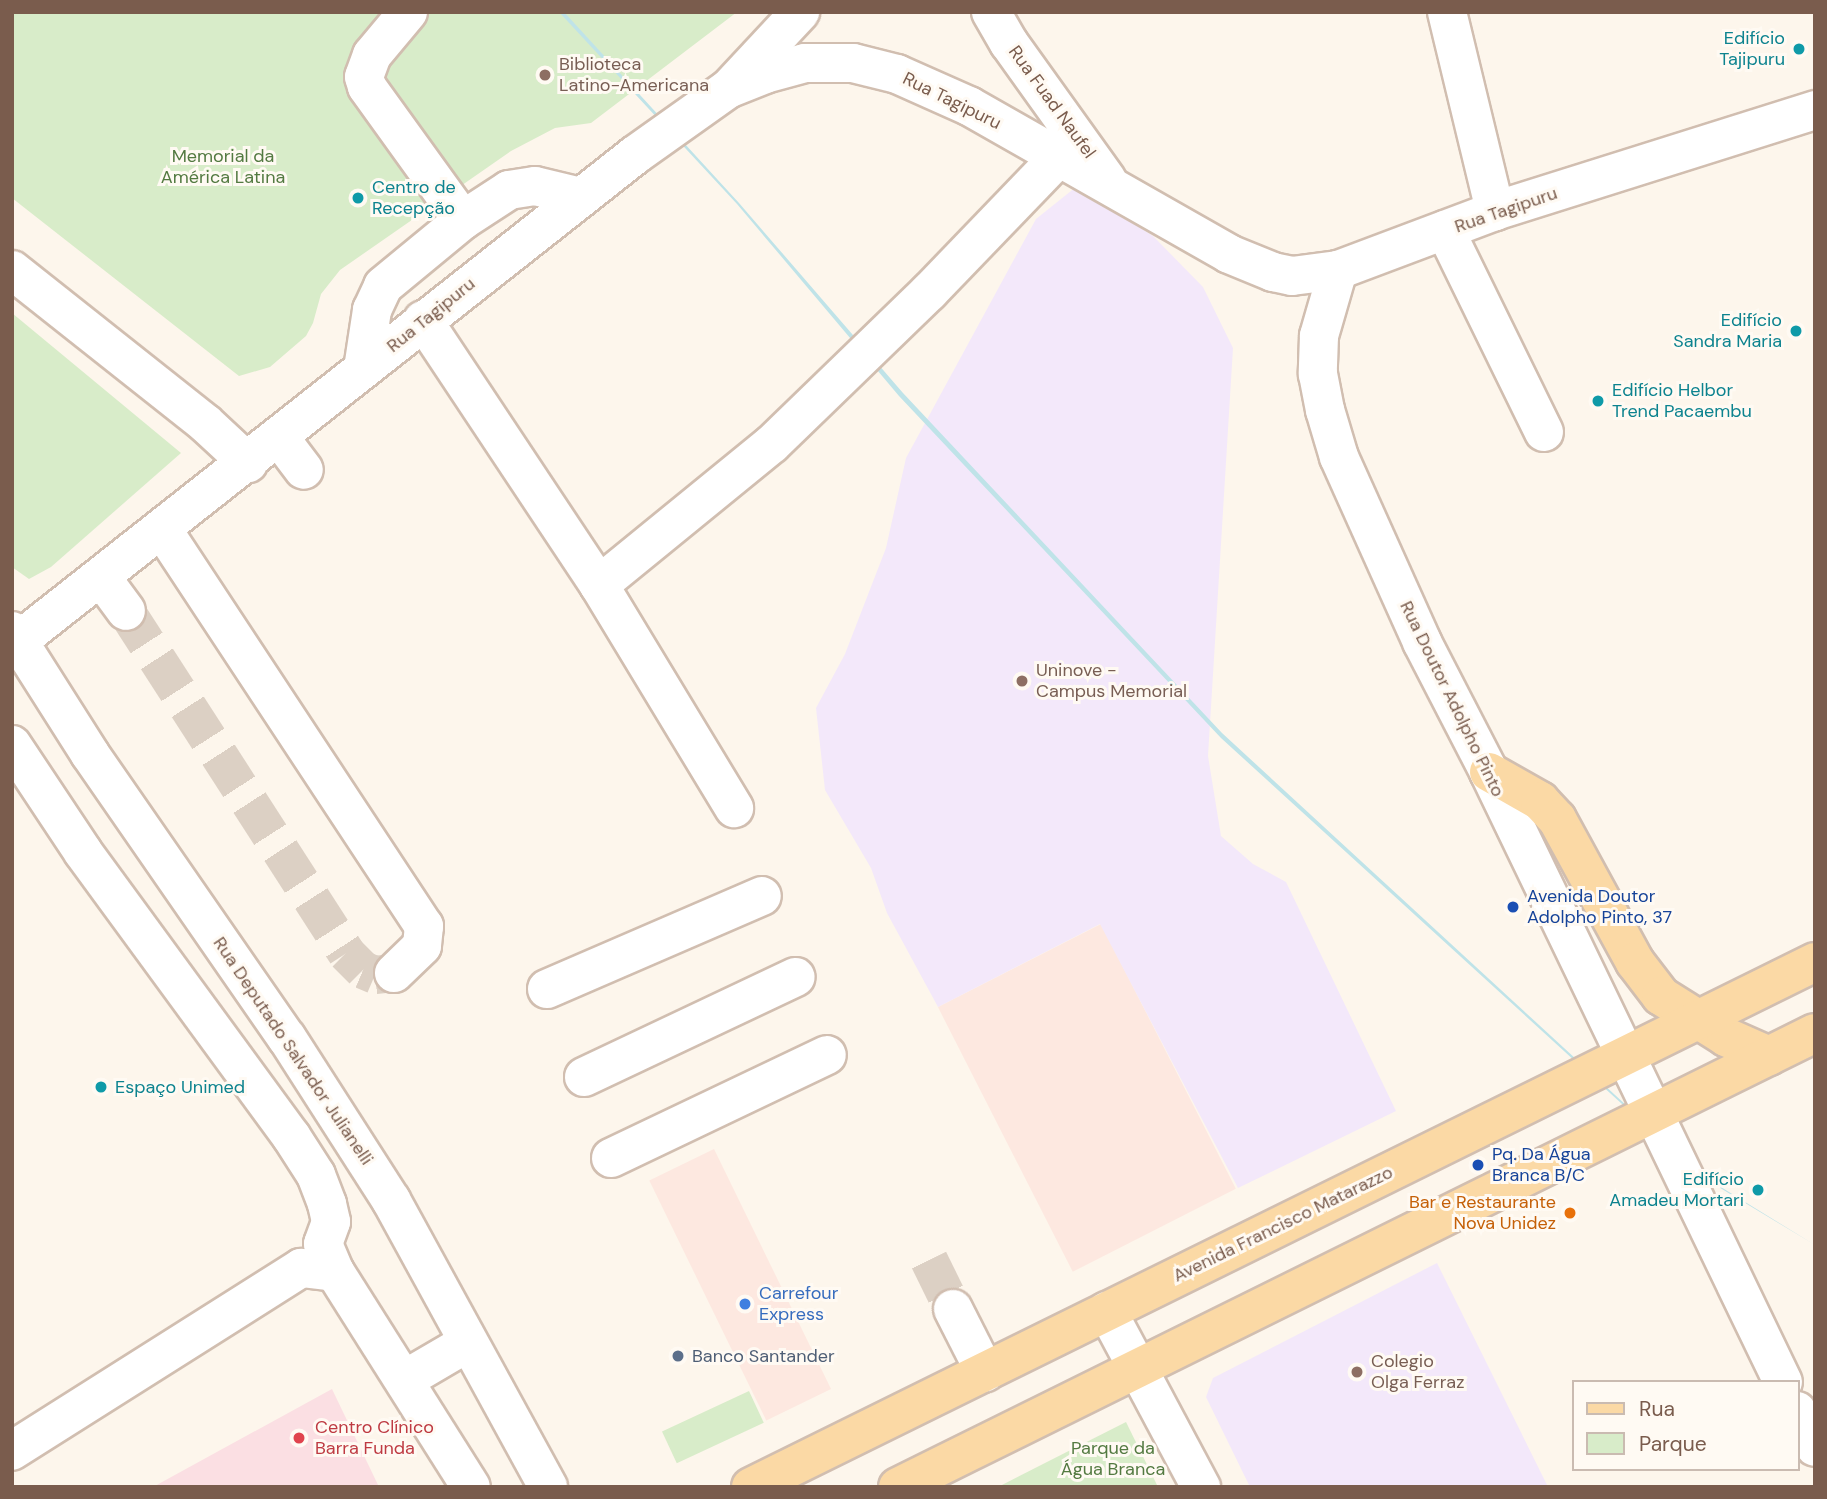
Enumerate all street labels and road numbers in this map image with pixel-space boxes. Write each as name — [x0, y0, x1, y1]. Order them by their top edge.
street label: Rua Fuad Naufel — [1004, 41, 1100, 163]
street label: Rua Tagipuru — [899, 68, 1005, 134]
street label: Rua Tagipuru — [1452, 182, 1560, 238]
street label: Rua Tagipuru — [383, 273, 479, 357]
street label: Rua Doutor Adolpho Pinto — [1395, 598, 1509, 800]
street label: Rua Deputado Salvador Julianelli — [208, 933, 378, 1169]
street label: Avenida Francisco Matarazzo — [1170, 1161, 1396, 1287]

